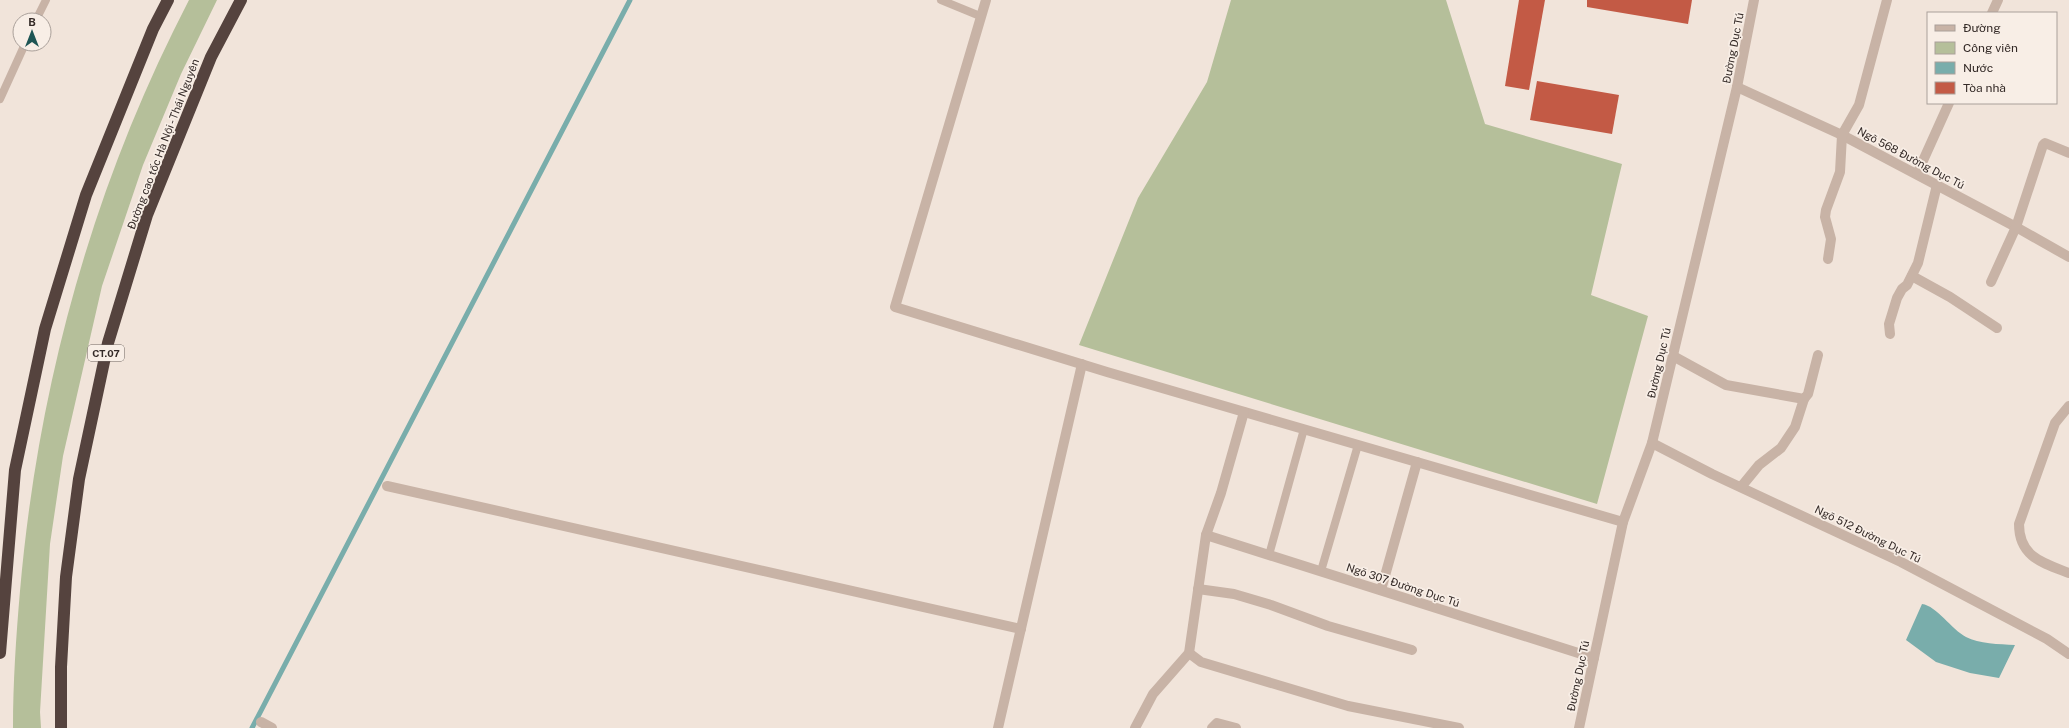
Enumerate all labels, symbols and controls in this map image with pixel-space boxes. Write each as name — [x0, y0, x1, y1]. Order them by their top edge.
street label: Đường Dục Tú — [1720, 11, 1746, 85]
north arrow — [12, 12, 52, 52]
legend — [1927, 12, 2057, 104]
text: B — [28, 16, 36, 28]
text: Đường — [1963, 21, 2001, 35]
text: Công viên — [1963, 41, 2018, 55]
street label: Đường cao tốc Hà Nội - Thái Nguyên — [125, 57, 201, 231]
text: Nước — [1963, 61, 1993, 75]
text: Tòa nhà — [1963, 81, 2006, 95]
street label: Ngõ 568 Đường Dục Tú — [1855, 125, 1967, 191]
street label: Đường Dục Tú — [1645, 327, 1673, 399]
road number: CT.07 — [88, 345, 124, 361]
street label: Ngõ 512 Đường Dục Tú — [1813, 503, 1923, 565]
street label: Ngõ 307 Đường Dục Tú — [1345, 561, 1461, 609]
street label: Đường Dục Tú — [1565, 639, 1591, 713]

